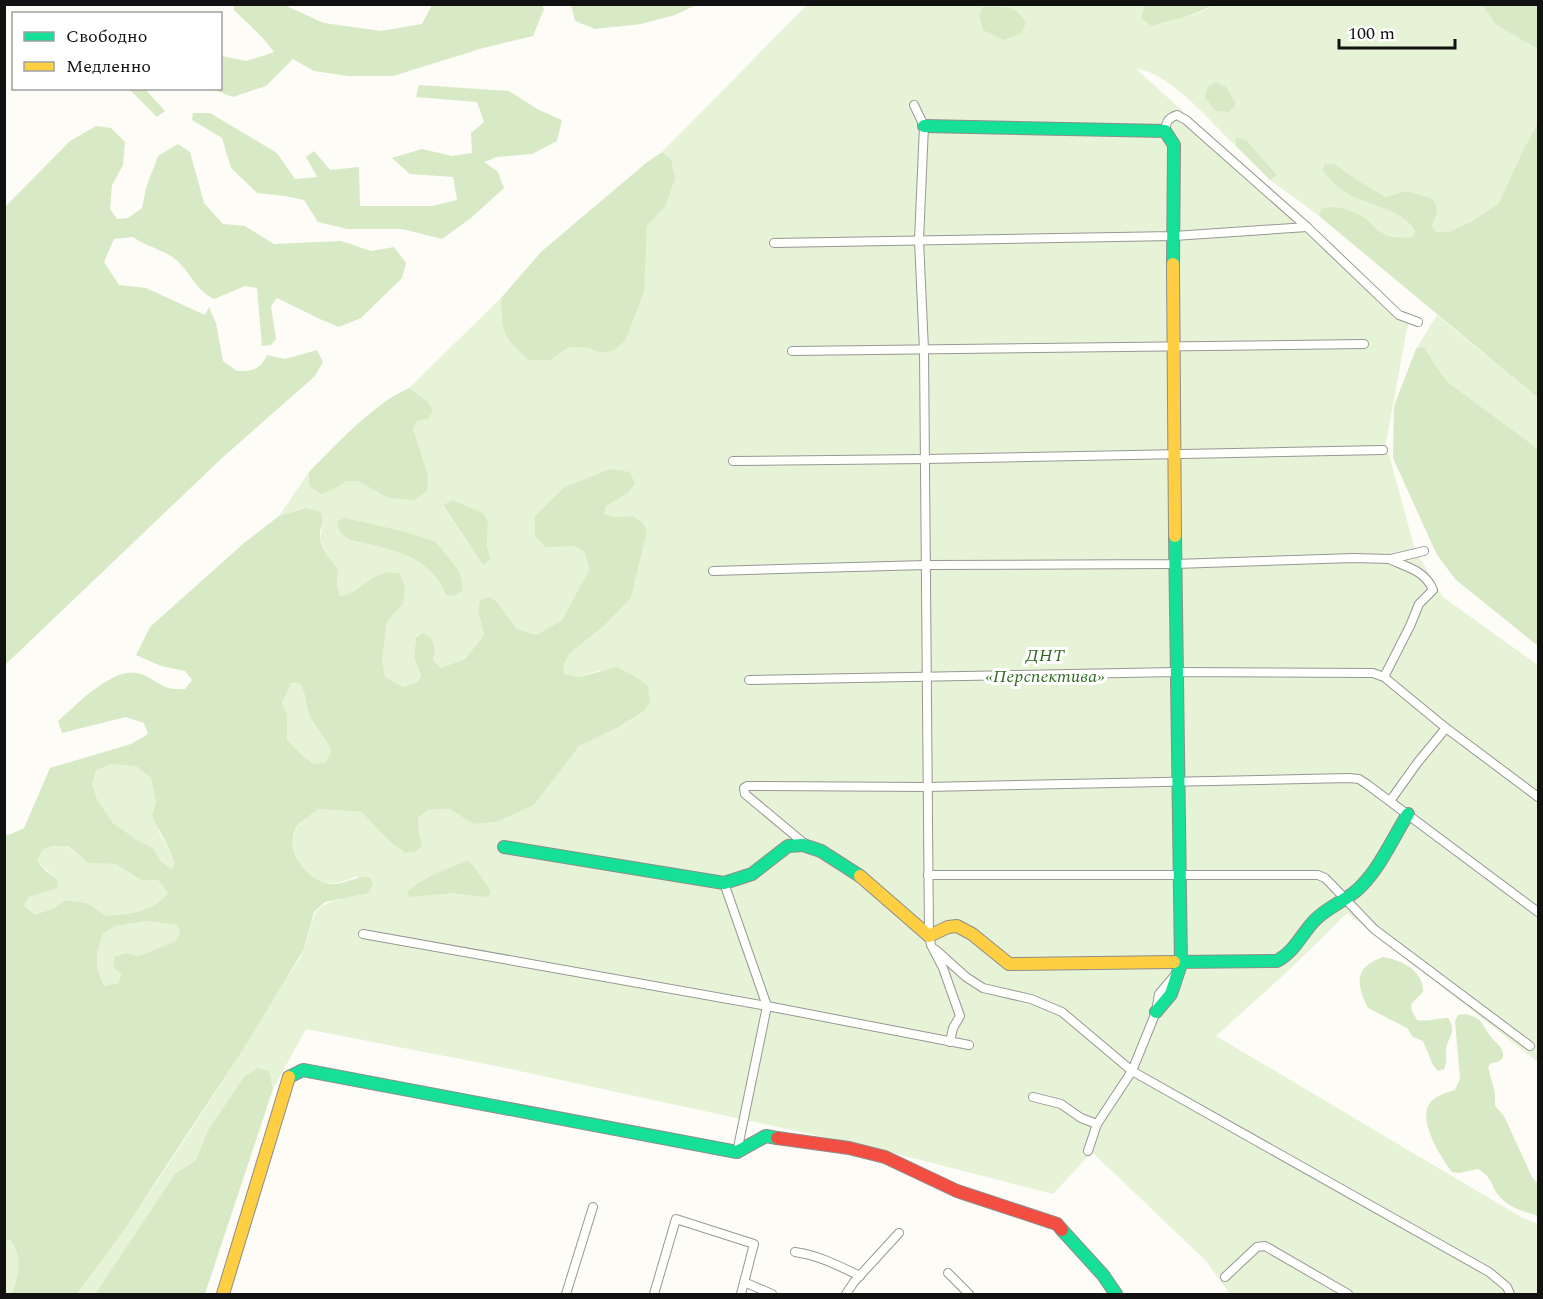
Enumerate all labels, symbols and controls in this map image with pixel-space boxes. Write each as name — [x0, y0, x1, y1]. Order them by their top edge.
legend — [12, 12, 222, 90]
scale bar — [1339, 12, 1454, 50]
text: 100 m — [1348, 20, 1395, 47]
text: Свободно — [66, 23, 147, 50]
text: Медленно — [66, 53, 151, 80]
park label: ДНТ «Перспектива» — [985, 642, 1105, 690]

